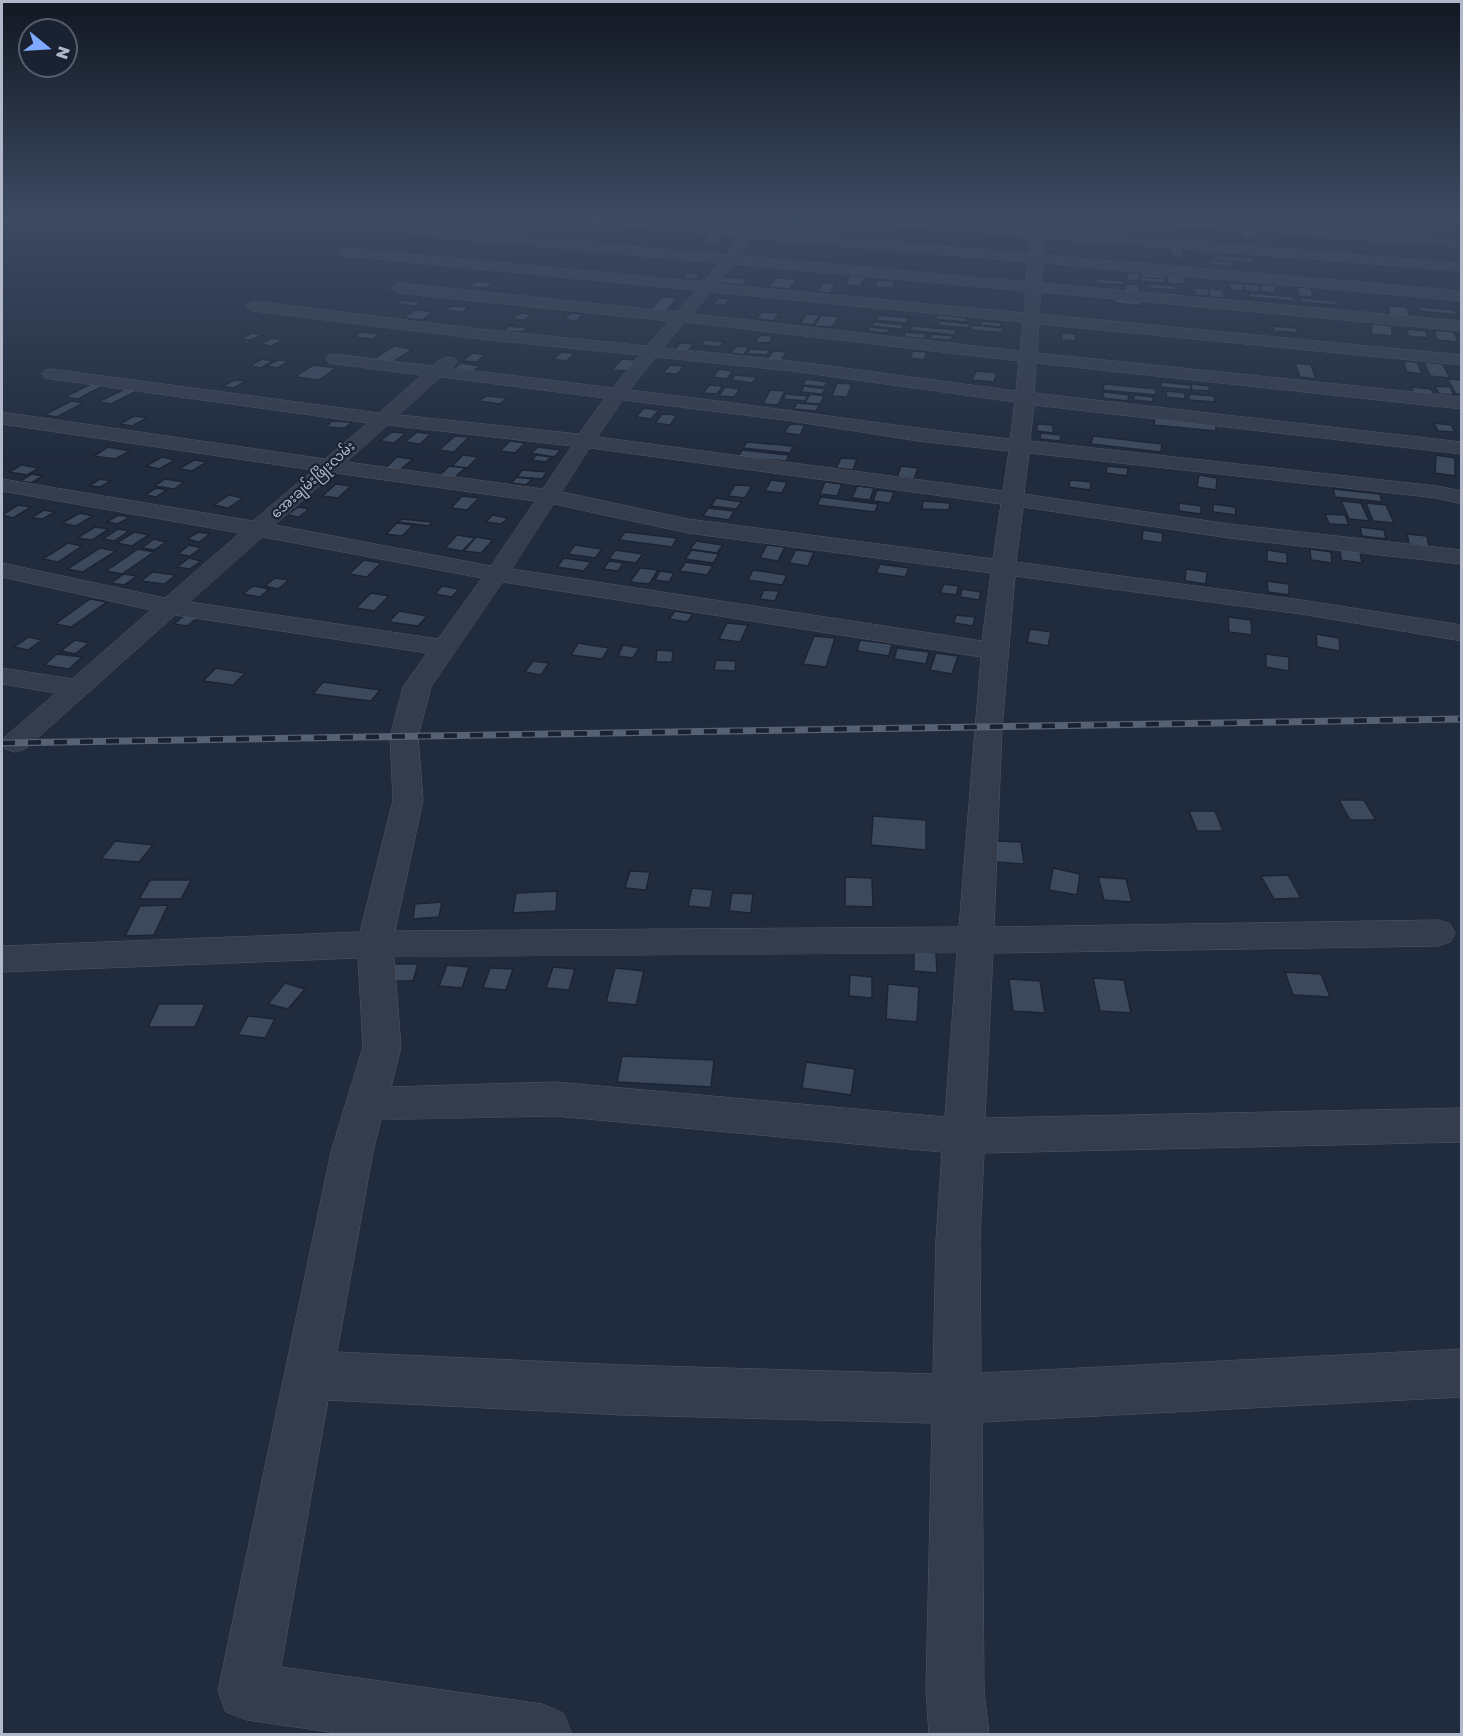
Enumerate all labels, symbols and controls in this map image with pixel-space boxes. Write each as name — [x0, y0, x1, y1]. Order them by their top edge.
north arrow — [18, 18, 78, 78]
text: N — [52, 44, 75, 62]
street label: အေးချမ်းဖြိုးလမ်း — [268, 438, 358, 522]

